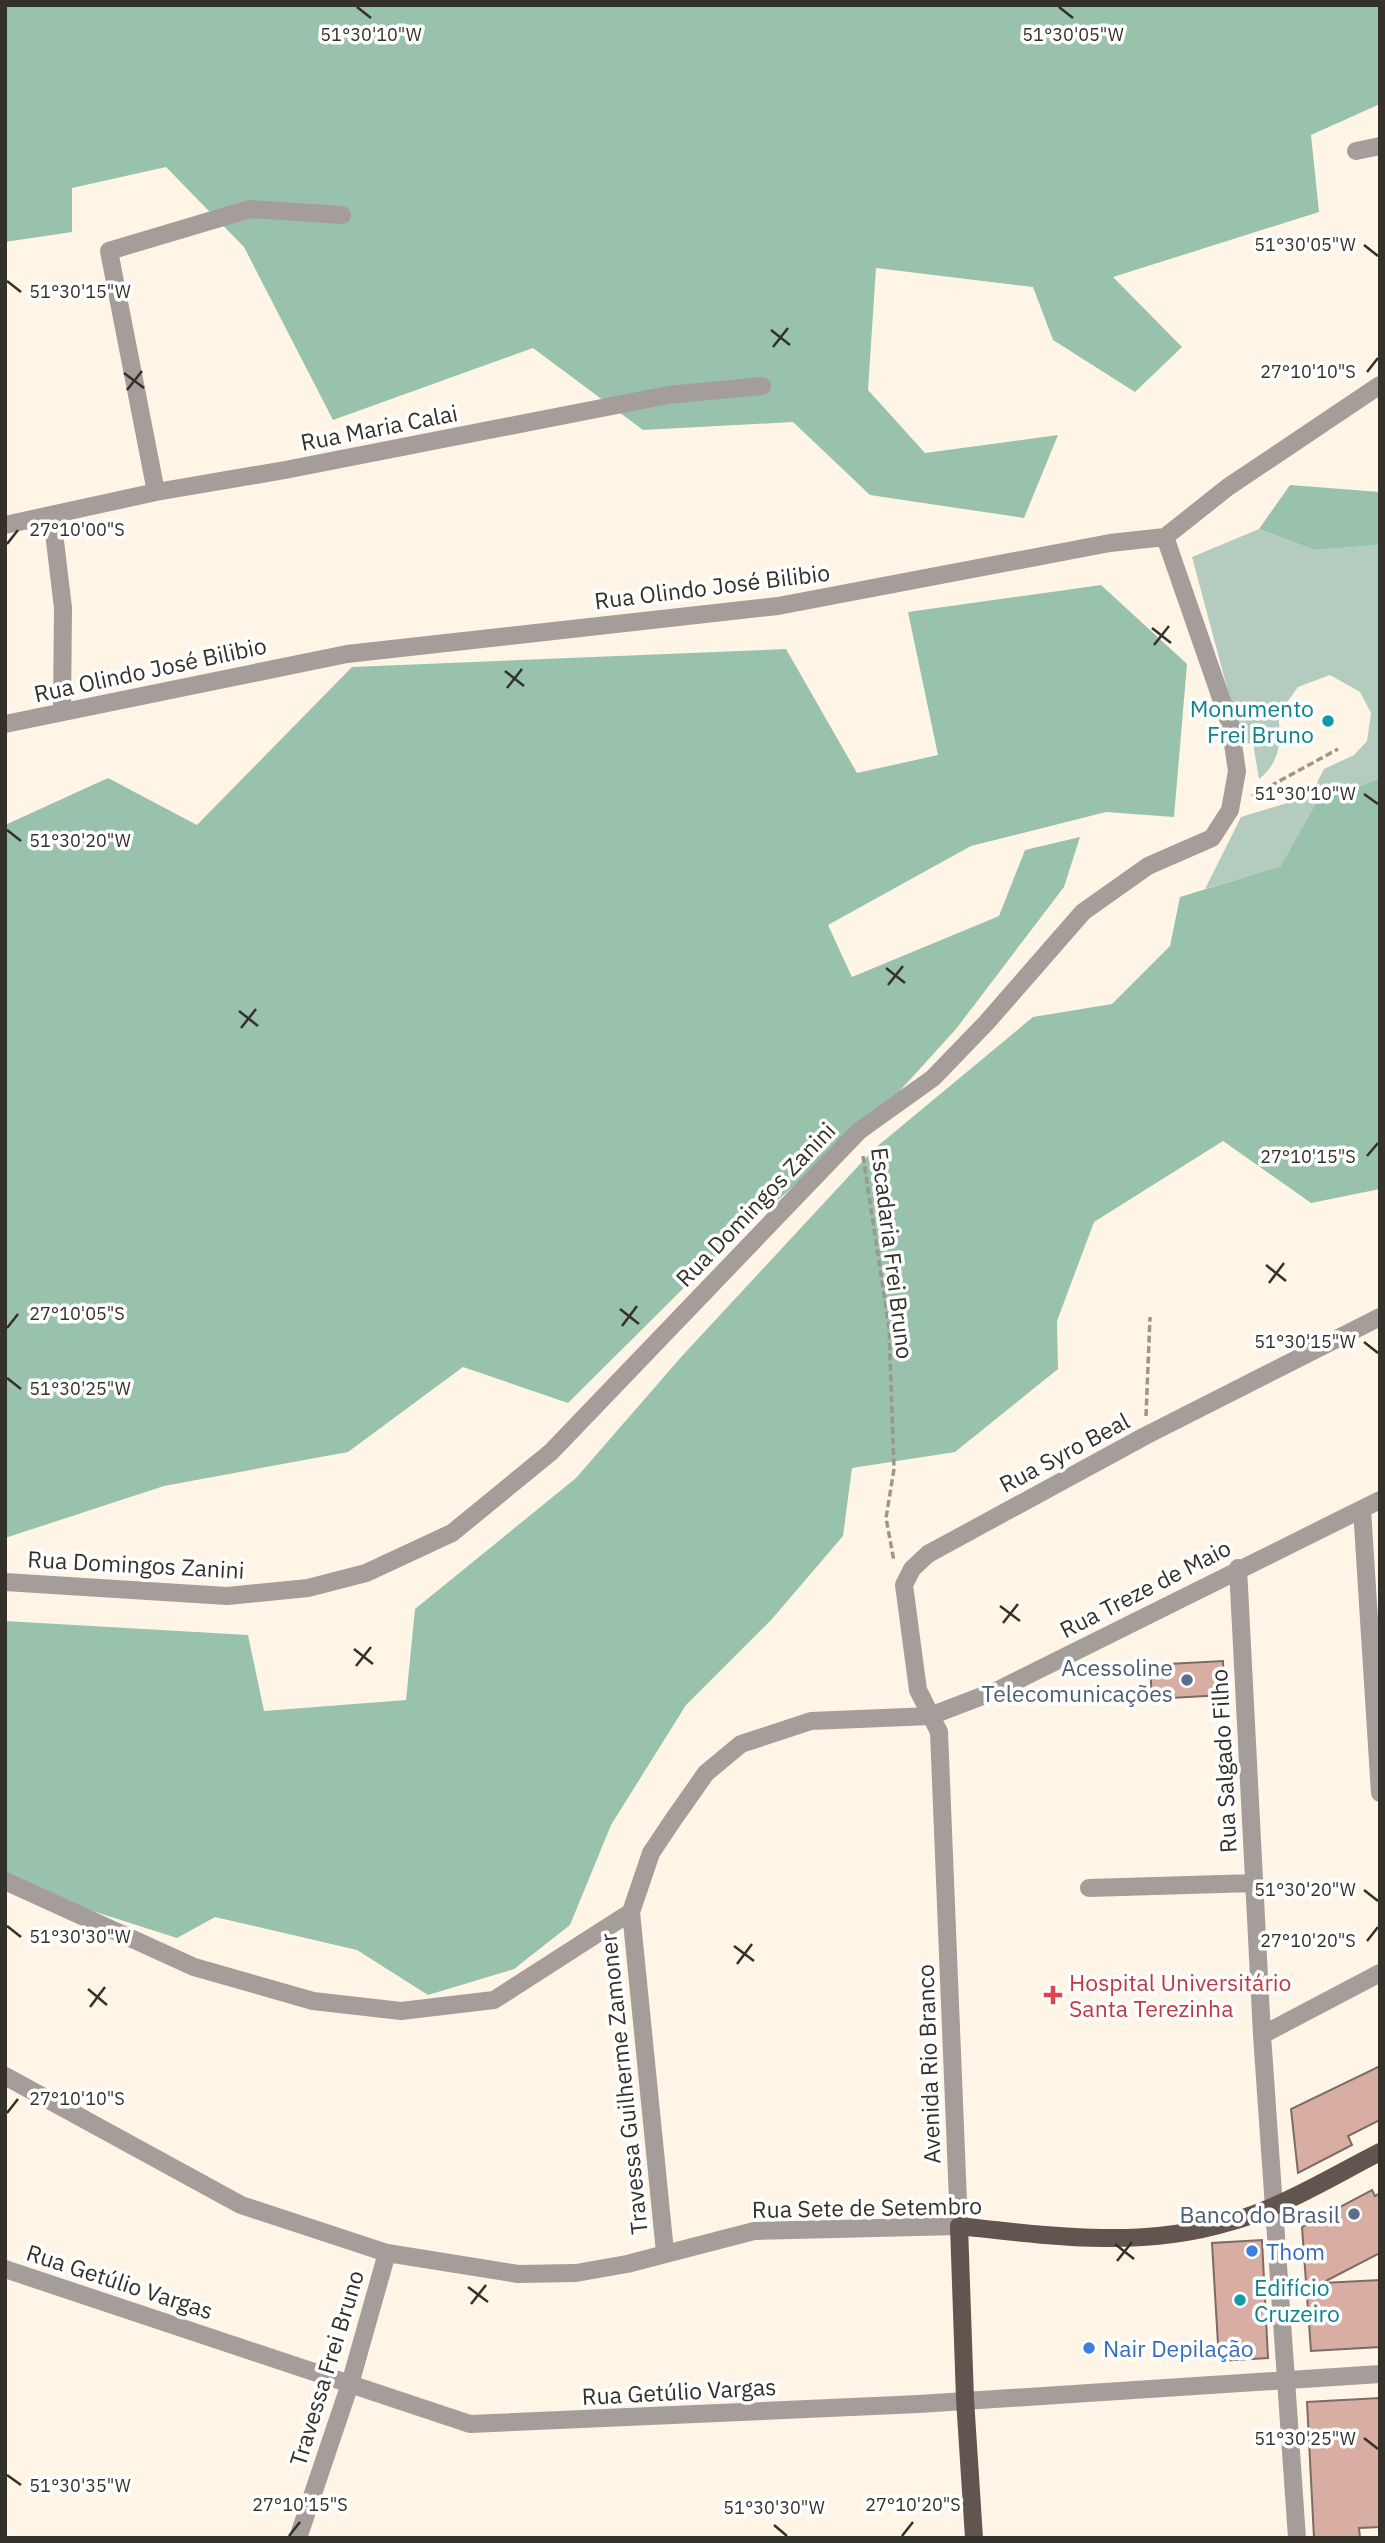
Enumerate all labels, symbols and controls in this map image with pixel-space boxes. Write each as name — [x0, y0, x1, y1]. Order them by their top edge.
text: 51°30'10"W — [320, 23, 422, 46]
text: 51°30'05"W — [1022, 23, 1124, 46]
text: 51°30'05"W — [1254, 233, 1356, 256]
text: 51°30'15"W — [29, 280, 131, 303]
text: 27°10'10"S — [1260, 360, 1356, 383]
street label: Rua Maria Calai — [298, 397, 460, 457]
text: 27°10'00"S — [29, 518, 125, 541]
street label: Rua Olindo José Bilibio — [593, 557, 831, 615]
street label: Rua Olindo José Bilibio — [31, 630, 269, 708]
place label: Monumento Frei Bruno — [1190, 693, 1314, 749]
marker: Monumento Frei Bruno — [1320, 713, 1336, 729]
text: 51°30'10"W — [1254, 782, 1356, 805]
text: 51°30'20"W — [29, 829, 131, 852]
street label: Rua Domingos Zanini — [669, 1115, 841, 1293]
street label: Escadaria Frei Bruno — [865, 1145, 921, 1361]
text: 27°10'15"S — [1260, 1145, 1356, 1168]
text: 27°10'05"S — [29, 1302, 125, 1325]
text: 51°30'15"W — [1254, 1330, 1356, 1353]
text: 51°30'25"W — [29, 1377, 131, 1400]
street label: Rua Syro Beal — [994, 1405, 1134, 1499]
street label: Rua Treze de Maio — [1054, 1532, 1236, 1644]
street label: Rua Domingos Zanini — [27, 1543, 245, 1585]
place label: Acessoline Telecomunicações — [982, 1652, 1173, 1708]
street label: Rua Salgado Filho — [1203, 1668, 1243, 1854]
marker: Acessoline Telecomunicações — [1179, 1672, 1195, 1688]
text: 51°30'20"W — [1254, 1878, 1356, 1901]
text: 51°30'30"W — [29, 1925, 131, 1948]
text: 27°10'20"S — [1260, 1929, 1356, 1952]
street label: Travessa Guilherme Zamoner — [592, 1932, 654, 2236]
street label: Avenida Rio Branco — [910, 1964, 946, 2164]
place label: Hospital Universitário Santa Terezinha — [1069, 1967, 1291, 2023]
marker: Hospital Universitário Santa Terezinha — [1043, 1985, 1063, 2005]
text: 27°10'10"S — [29, 2087, 125, 2110]
street label: Rua Sete de Setembro — [752, 2190, 982, 2224]
place label: Banco do Brasil — [1179, 2199, 1340, 2229]
marker: Banco do Brasil — [1346, 2206, 1362, 2222]
place label: Thom — [1266, 2236, 1325, 2266]
street label: Rua Getúlio Vargas — [23, 2237, 217, 2325]
marker: Thom — [1244, 2243, 1260, 2259]
street label: Travessa Frei Bruno — [282, 2266, 370, 2470]
place label: Edifício Cruzeiro — [1254, 2272, 1340, 2328]
marker: Edifício Cruzeiro — [1232, 2292, 1248, 2308]
place label: Nair Depilação — [1103, 2333, 1254, 2363]
marker: Nair Depilação — [1081, 2340, 1097, 2356]
street label: Rua Getúlio Vargas — [581, 2371, 777, 2411]
text: 51°30'25"W — [1254, 2427, 1356, 2450]
text: 51°30'35"W — [29, 2474, 131, 2497]
text: 27°10'15"S — [252, 2493, 348, 2516]
text: 27°10'20"S — [865, 2493, 961, 2516]
text: 51°30'30"W — [723, 2496, 825, 2519]

